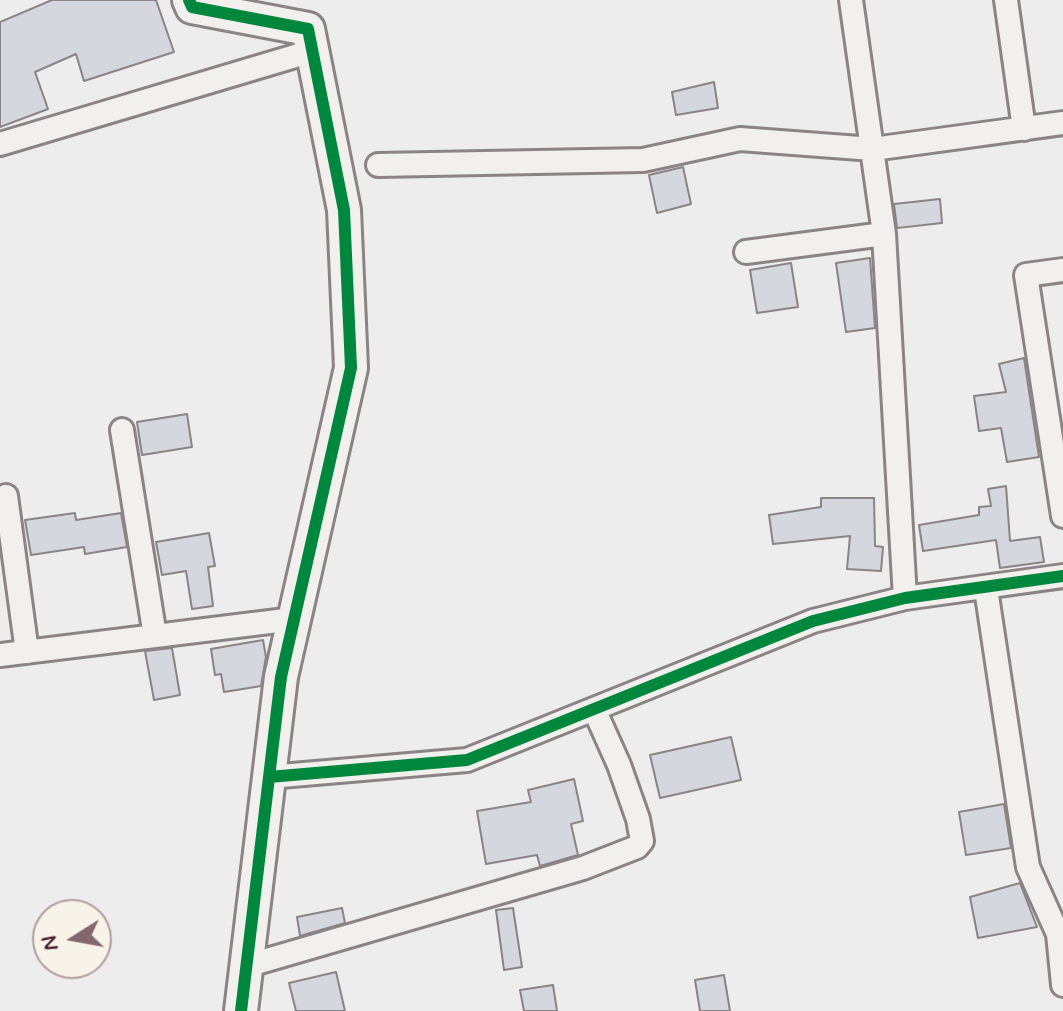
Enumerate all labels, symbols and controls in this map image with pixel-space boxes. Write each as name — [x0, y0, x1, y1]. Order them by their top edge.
north arrow — [32, 899, 112, 979]
text: N — [35, 933, 66, 953]

